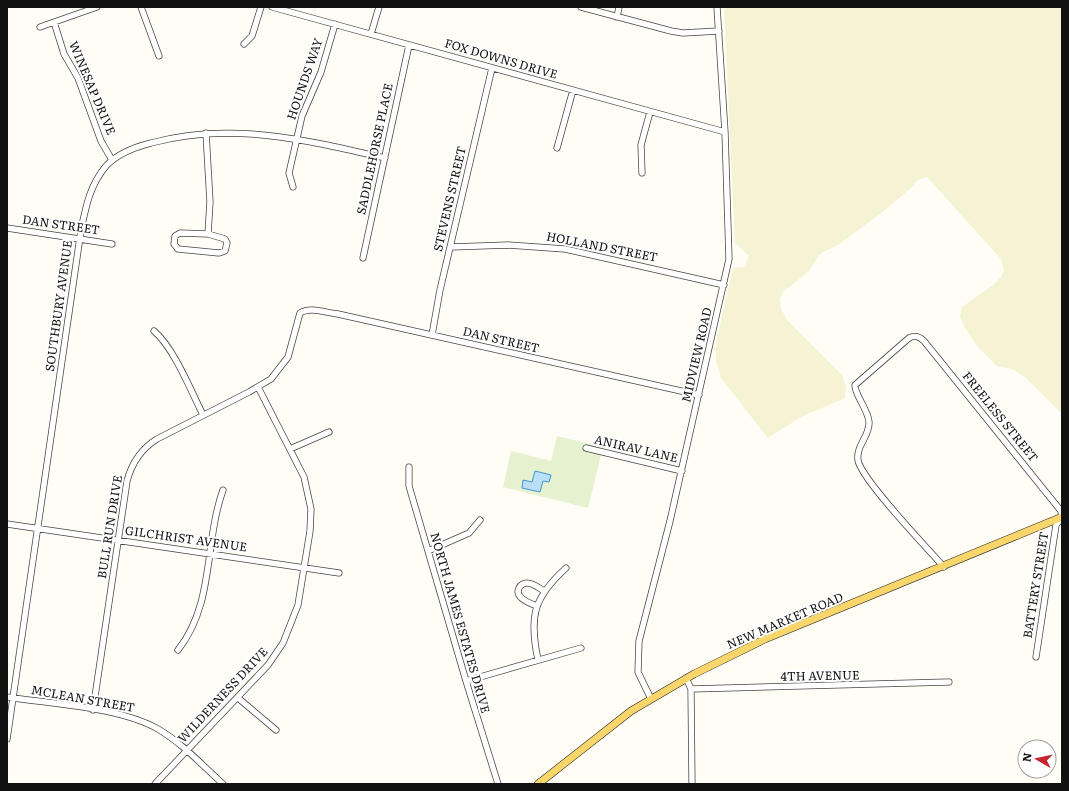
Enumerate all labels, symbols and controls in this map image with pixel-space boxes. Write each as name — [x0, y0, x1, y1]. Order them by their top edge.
street label: FOX DOWNS DRIVE — [443, 33, 560, 83]
street label: HOUNDS WAY — [282, 35, 327, 122]
street label: WINESAP DRIVE — [65, 38, 121, 138]
street label: SADDLEHORSE PLACE — [351, 81, 397, 216]
street label: STEVENS STREET — [428, 144, 470, 253]
street label: DAN STREET — [21, 210, 101, 238]
street label: HOLLAND STREET — [545, 226, 660, 266]
street label: SOUTHBURY AVENUE — [40, 239, 76, 373]
street label: MIDVIEW ROAD — [676, 305, 716, 404]
street label: DAN STREET — [461, 321, 541, 357]
street label: FREELESS STREET — [959, 367, 1043, 466]
street label: ANIRAV LANE — [593, 430, 680, 466]
street label: BULL RUN DRIVE — [92, 473, 126, 580]
street label: GILCHRIST AVENUE — [124, 521, 249, 556]
street label: NORTH JAMES ESTATES DRIVE — [427, 530, 496, 716]
street label: BATTERY STREET — [1018, 530, 1052, 639]
street label: NEW MARKET ROAD — [724, 587, 846, 653]
street label: WILDERNESS DRIVE — [173, 642, 272, 746]
street label: 4TH AVENUE — [780, 665, 860, 685]
street label: MCLEAN STREET — [30, 680, 137, 716]
north arrow — [1017, 739, 1057, 779]
text: N — [1018, 751, 1035, 763]

